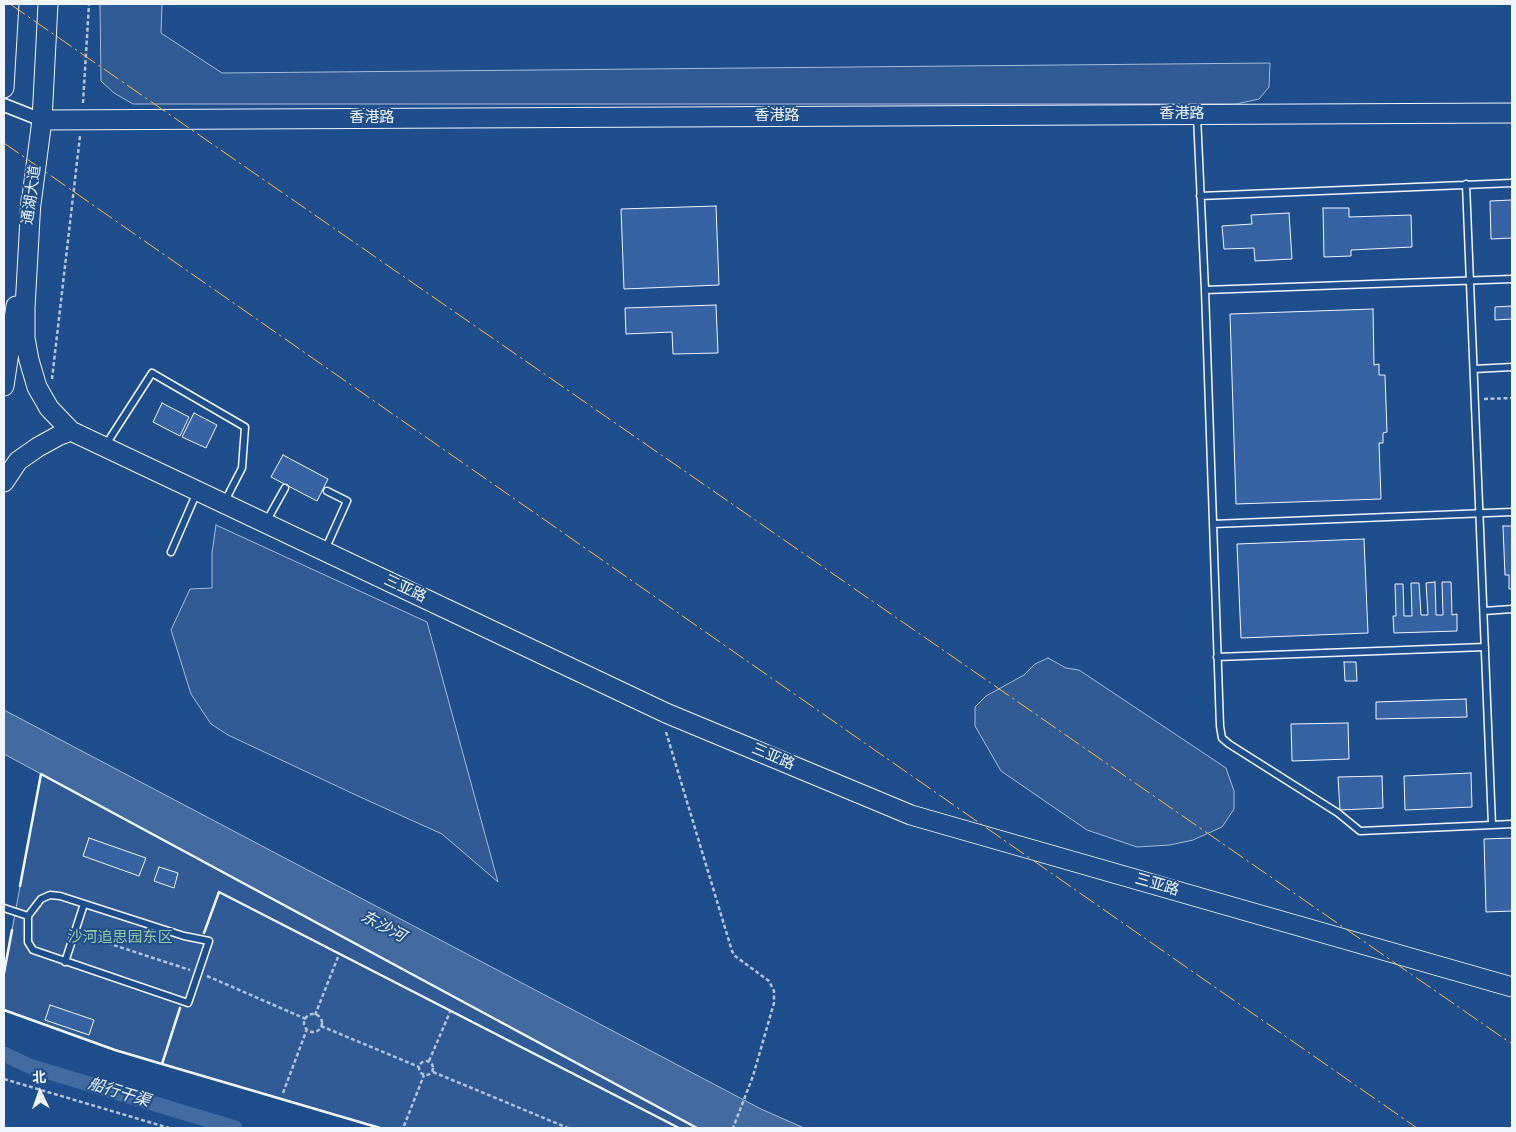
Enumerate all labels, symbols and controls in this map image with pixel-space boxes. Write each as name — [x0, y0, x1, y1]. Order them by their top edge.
street label: 香港路 — [1160, 105, 1204, 123]
street label: 香港路 — [755, 107, 799, 125]
street label: 香港路 — [350, 109, 394, 127]
street label: 通湖大道 — [19, 164, 45, 226]
street label: 三亚路 — [381, 571, 429, 607]
street label: 三亚路 — [749, 740, 797, 774]
street label: 三亚路 — [1133, 870, 1181, 900]
water label: 东沙河 — [357, 907, 409, 947]
park label: 沙河追思园东区 — [68, 929, 172, 947]
north arrow — [15, 1067, 65, 1117]
text: 北 — [32, 1068, 47, 1086]
water label: 船行干渠 — [86, 1074, 152, 1112]

